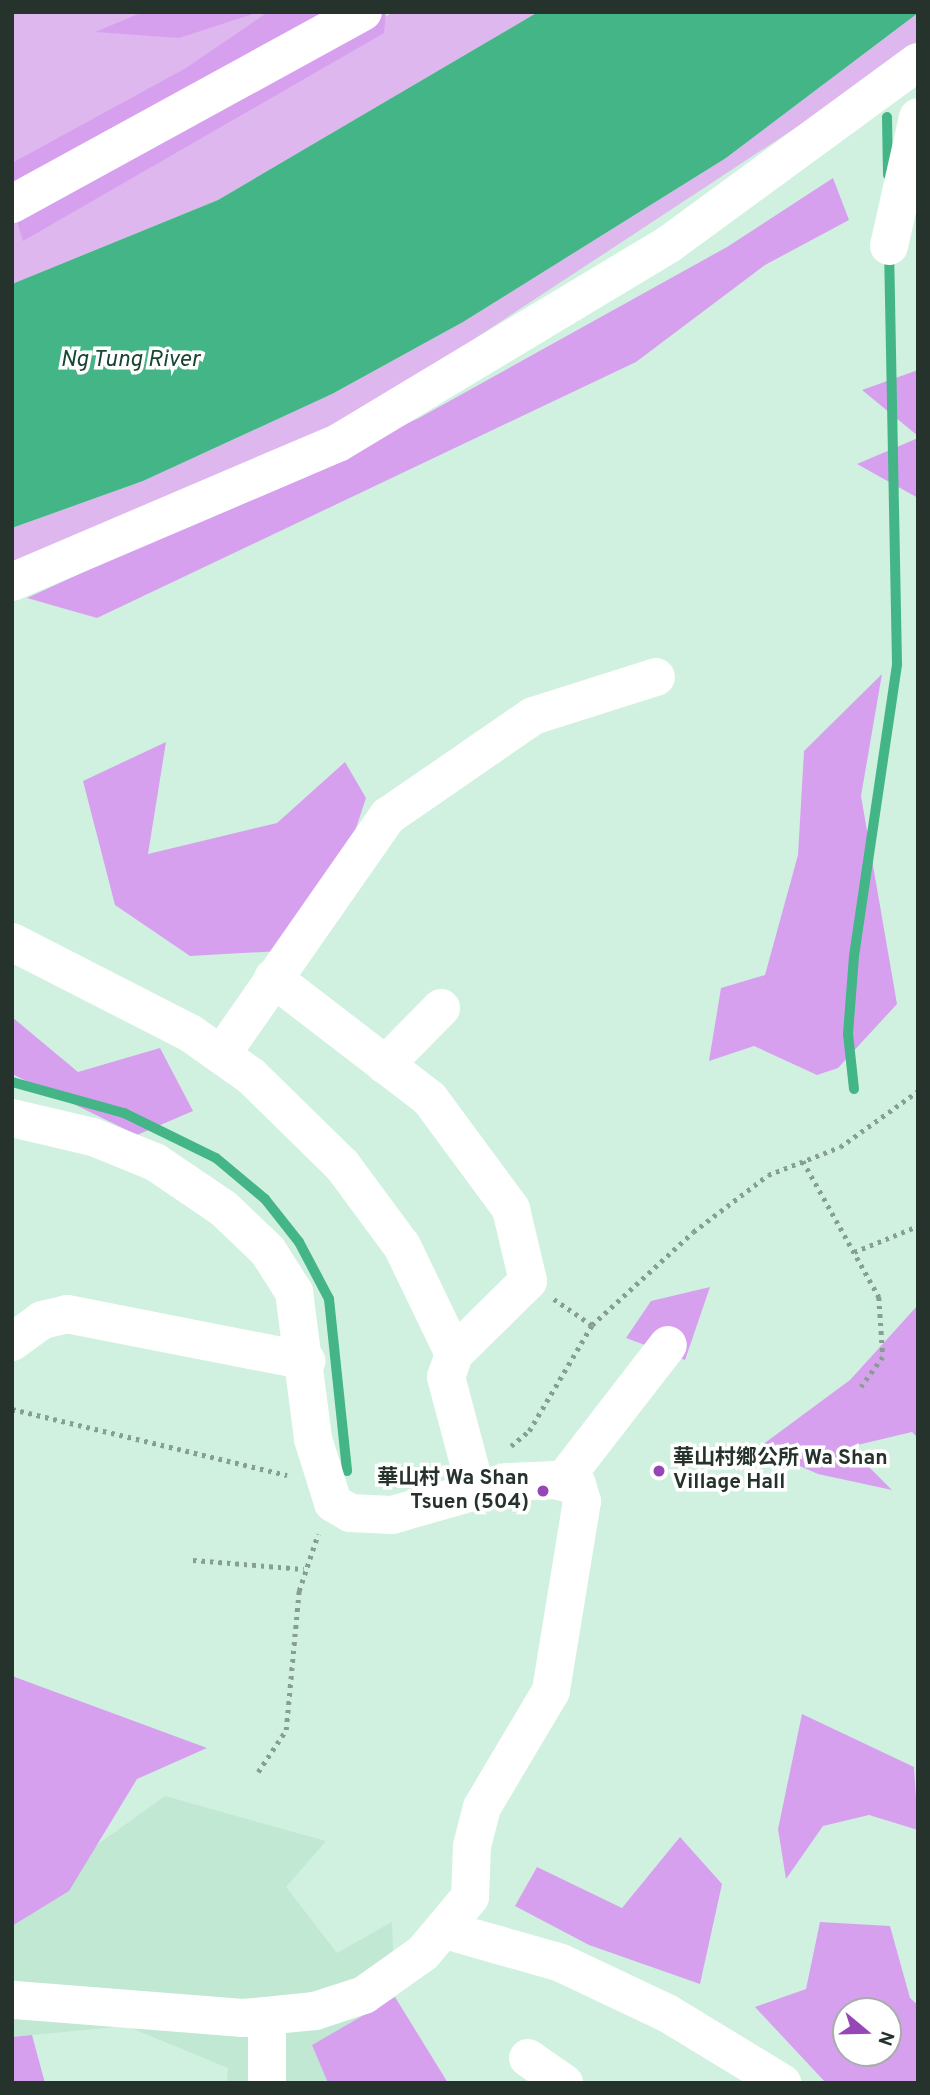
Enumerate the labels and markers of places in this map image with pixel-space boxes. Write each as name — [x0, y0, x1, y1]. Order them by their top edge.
place label: 華山村鄉公所 Wa Shan Village Hall — [673, 1446, 888, 1496]
marker: 華山村鄉公所 Wa Shan Village Hall — [651, 1463, 667, 1479]
place label: 華山村 Wa Shan Tsuen (504) — [377, 1466, 529, 1516]
marker: 華山村 Wa Shan Tsuen (504) — [535, 1483, 551, 1499]

